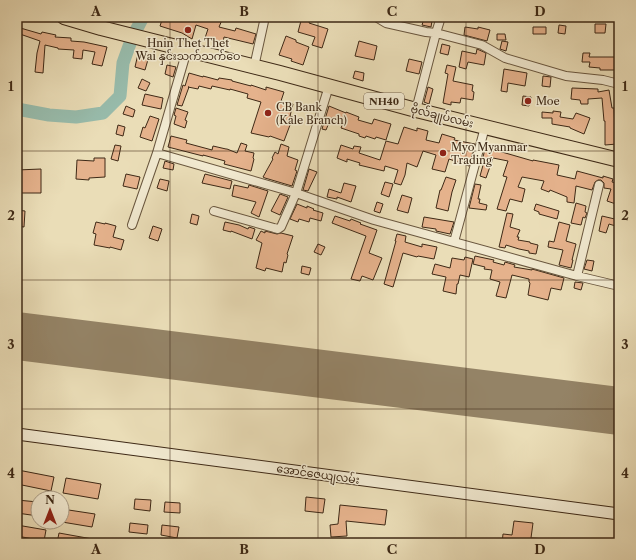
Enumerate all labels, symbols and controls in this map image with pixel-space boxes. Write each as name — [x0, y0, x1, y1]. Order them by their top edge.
text: A — [90, 3, 102, 19]
text: B — [239, 3, 249, 19]
text: C — [387, 3, 397, 19]
text: D — [534, 3, 546, 19]
marker: Hnin Thet Thet Wai နှင်းသက်သက်ဝေ — [183, 25, 193, 35]
place label: Hnin Thet Thet Wai နှင်းသက်သက်ဝေ — [135, 36, 240, 65]
text: 1 — [8, 78, 14, 94]
text: 1 — [622, 78, 628, 94]
road number: NH40 — [364, 93, 404, 109]
place label: Moe — [536, 94, 560, 108]
marker: Moe — [523, 96, 533, 106]
place label: CB Bank (Kale Branch) — [276, 100, 347, 127]
street label: ဗိုလ်ချုပ်လမ်း — [409, 101, 475, 133]
marker: CB Bank (Kale Branch) — [263, 108, 273, 118]
place label: Myo Myanmar Trading — [451, 140, 528, 167]
marker: Myo Myanmar Trading — [438, 148, 448, 158]
text: 2 — [7, 207, 15, 223]
text: 2 — [621, 207, 629, 223]
text: 3 — [7, 336, 15, 352]
text: 3 — [621, 336, 629, 352]
street label: အောင်ဇေယျလမ်း — [275, 461, 361, 489]
text: 4 — [7, 465, 15, 481]
text: 4 — [621, 465, 629, 481]
north arrow — [30, 490, 70, 530]
text: N — [45, 493, 55, 507]
text: A — [90, 541, 102, 557]
text: B — [239, 541, 249, 557]
text: C — [387, 541, 397, 557]
text: D — [534, 541, 546, 557]

